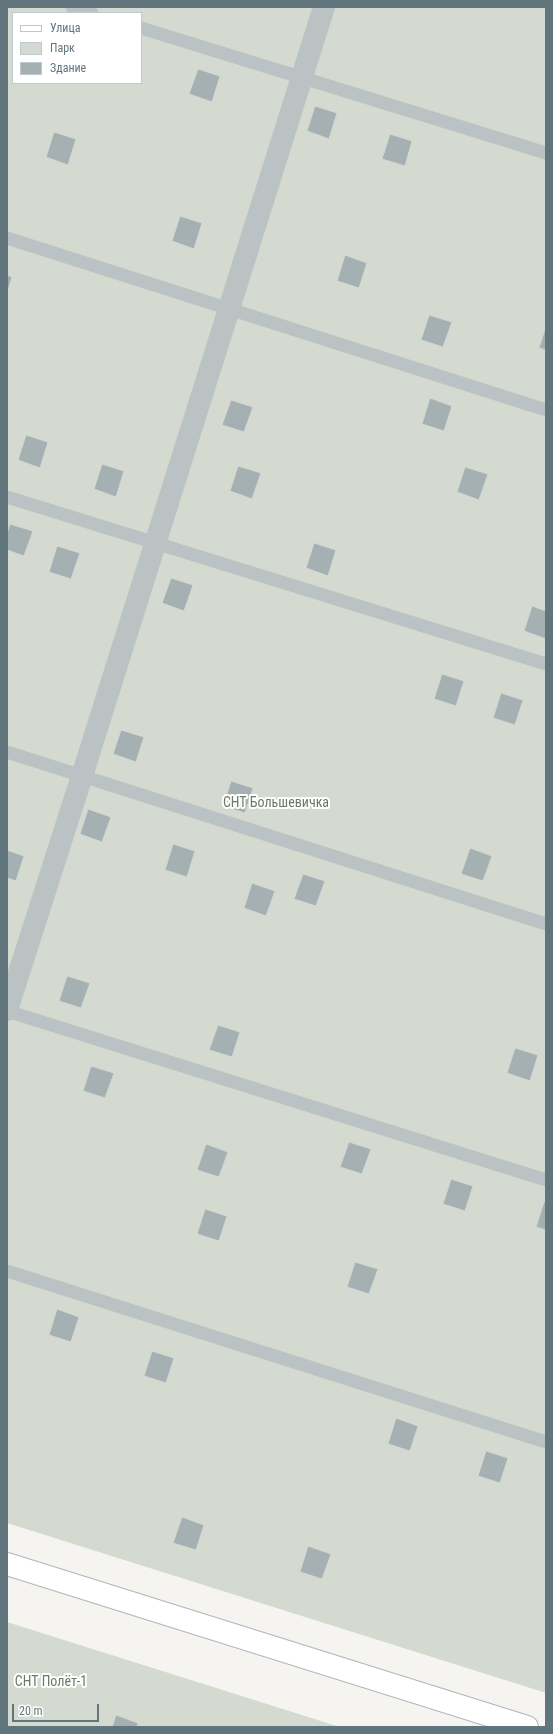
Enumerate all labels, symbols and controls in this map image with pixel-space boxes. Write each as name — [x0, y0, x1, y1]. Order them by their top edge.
legend — [12, 12, 142, 84]
text: Улица — [50, 21, 80, 35]
text: Парк — [50, 41, 75, 55]
text: Здание — [50, 61, 86, 75]
park label: СНТ Большевичка — [223, 795, 329, 811]
park label: СНТ Полёт-1 — [15, 1674, 87, 1690]
scale bar — [14, 1696, 101, 1722]
text: 20 m — [19, 1704, 43, 1718]

